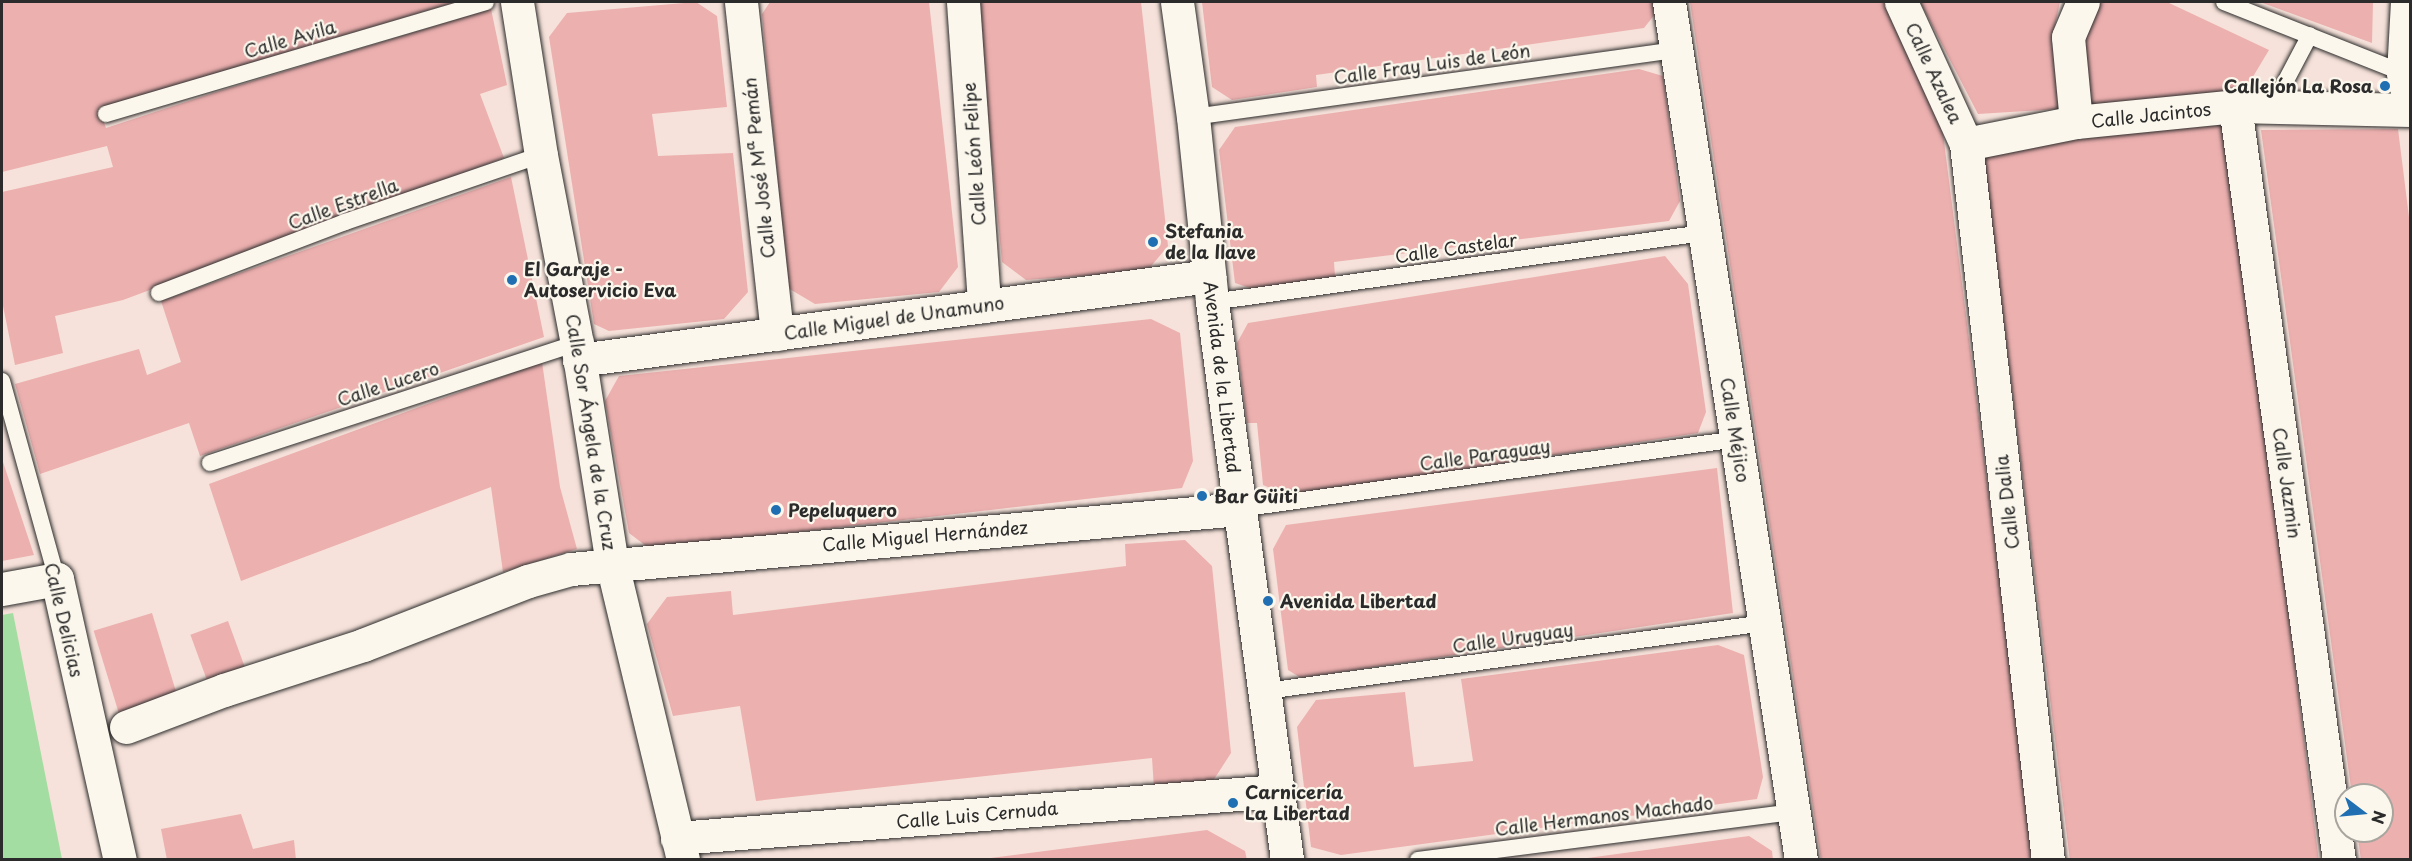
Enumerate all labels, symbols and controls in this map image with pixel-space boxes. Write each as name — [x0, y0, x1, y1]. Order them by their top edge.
street label: Calle Avila — [241, 16, 339, 62]
street label: Calle Azalea — [1901, 19, 1967, 127]
street label: Calle Fray Luis de León — [1332, 39, 1532, 89]
place label: Callejón La Rosa — [2223, 75, 2373, 97]
street label: Calle José Mª Pemán — [739, 76, 779, 260]
marker: Callejón La Rosa — [2378, 79, 2392, 93]
street label: Calle León Felipe — [958, 81, 990, 227]
street label: Calle Jacintos — [2089, 98, 2213, 132]
street label: Calle Estrella — [285, 174, 401, 234]
place label: Stefania de la llave — [1165, 221, 1256, 264]
street label: Calle Castelar — [1393, 229, 1519, 267]
marker: Stefania de la llave — [1146, 235, 1160, 249]
place label: El Garaje - Autoservicio Eva — [524, 259, 677, 302]
marker: El Garaje - Autoservicio Eva — [505, 273, 519, 287]
street label: Avenida de la Libertad — [1199, 279, 1245, 475]
street label: Calle Miguel de Unamuno — [782, 292, 1006, 344]
street label: Calle Sor Ángela de la Cruz — [562, 312, 620, 552]
street label: Calle Lucero — [334, 357, 442, 411]
street label: Calle Méjico — [1716, 376, 1754, 484]
street label: Calle Jazmin — [2268, 426, 2306, 540]
street label: Calle Paraguay — [1418, 435, 1552, 475]
street label: Calle Dalia — [1990, 453, 2024, 551]
place label: Bar Güiti — [1214, 485, 1298, 507]
marker: Bar Güiti — [1195, 489, 1209, 503]
place label: Pepeluquero — [788, 499, 897, 521]
marker: Pepeluquero — [769, 503, 783, 517]
street label: Calle Miguel Hernández — [821, 516, 1029, 556]
street label: Calle Delicias — [40, 561, 88, 679]
place label: Avenida Libertad — [1280, 590, 1436, 612]
marker: Avenida Libertad — [1261, 594, 1275, 608]
street label: Calle Uruguay — [1451, 619, 1575, 657]
place label: Carnicería La Libertad — [1245, 782, 1350, 824]
north arrow — [2334, 783, 2394, 843]
street label: Calle Hermanos Machado — [1493, 792, 1715, 840]
marker: Carnicería La Libertad — [1226, 796, 1240, 810]
street label: Calle Luis Cernuda — [894, 797, 1060, 833]
text: N — [2366, 808, 2393, 827]

